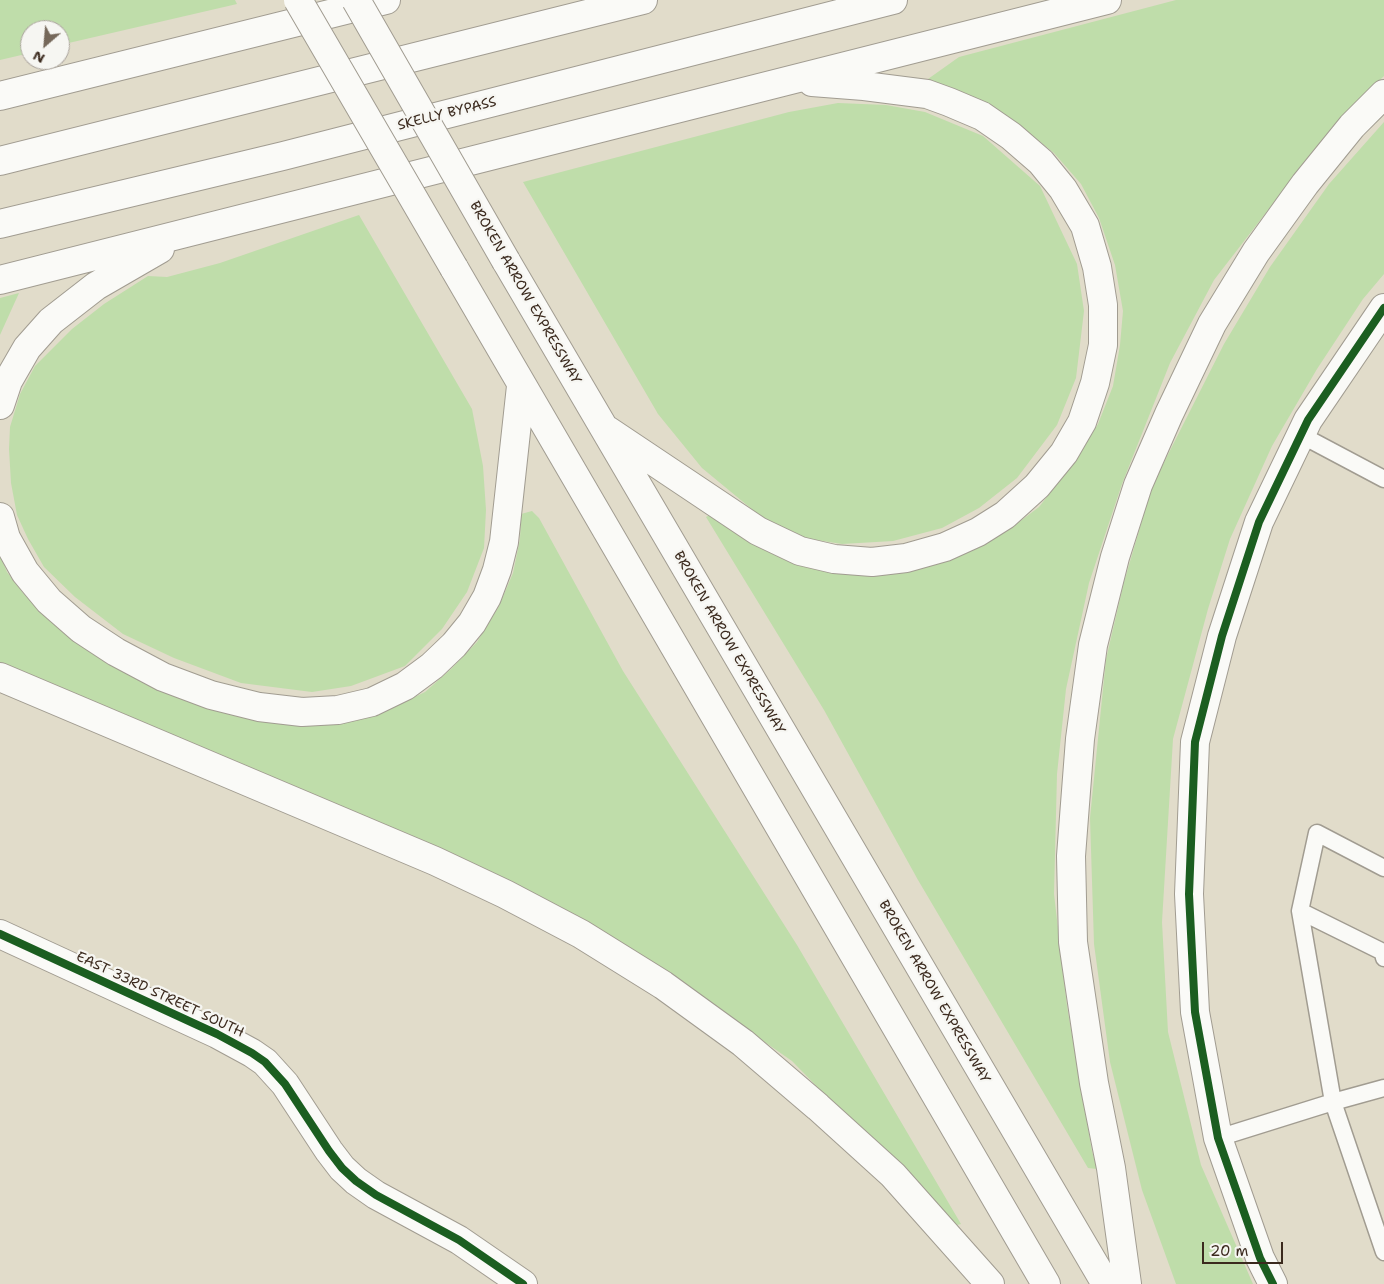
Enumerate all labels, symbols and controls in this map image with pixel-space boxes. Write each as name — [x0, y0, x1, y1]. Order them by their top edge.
north arrow — [20, 20, 70, 70]
text: N — [30, 47, 48, 68]
street label: SKELLY BYPASS — [396, 94, 498, 134]
street label: BROKEN ARROW EXPRESSWAY — [466, 198, 584, 388]
street label: BROKEN ARROW EXPRESSWAY — [670, 548, 788, 738]
street label: BROKEN ARROW EXPRESSWAY — [875, 897, 993, 1087]
street label: EAST 33RD STREET SOUTH — [73, 949, 247, 1041]
scale bar — [1204, 1232, 1285, 1264]
text: 20 m — [1210, 1241, 1249, 1261]

